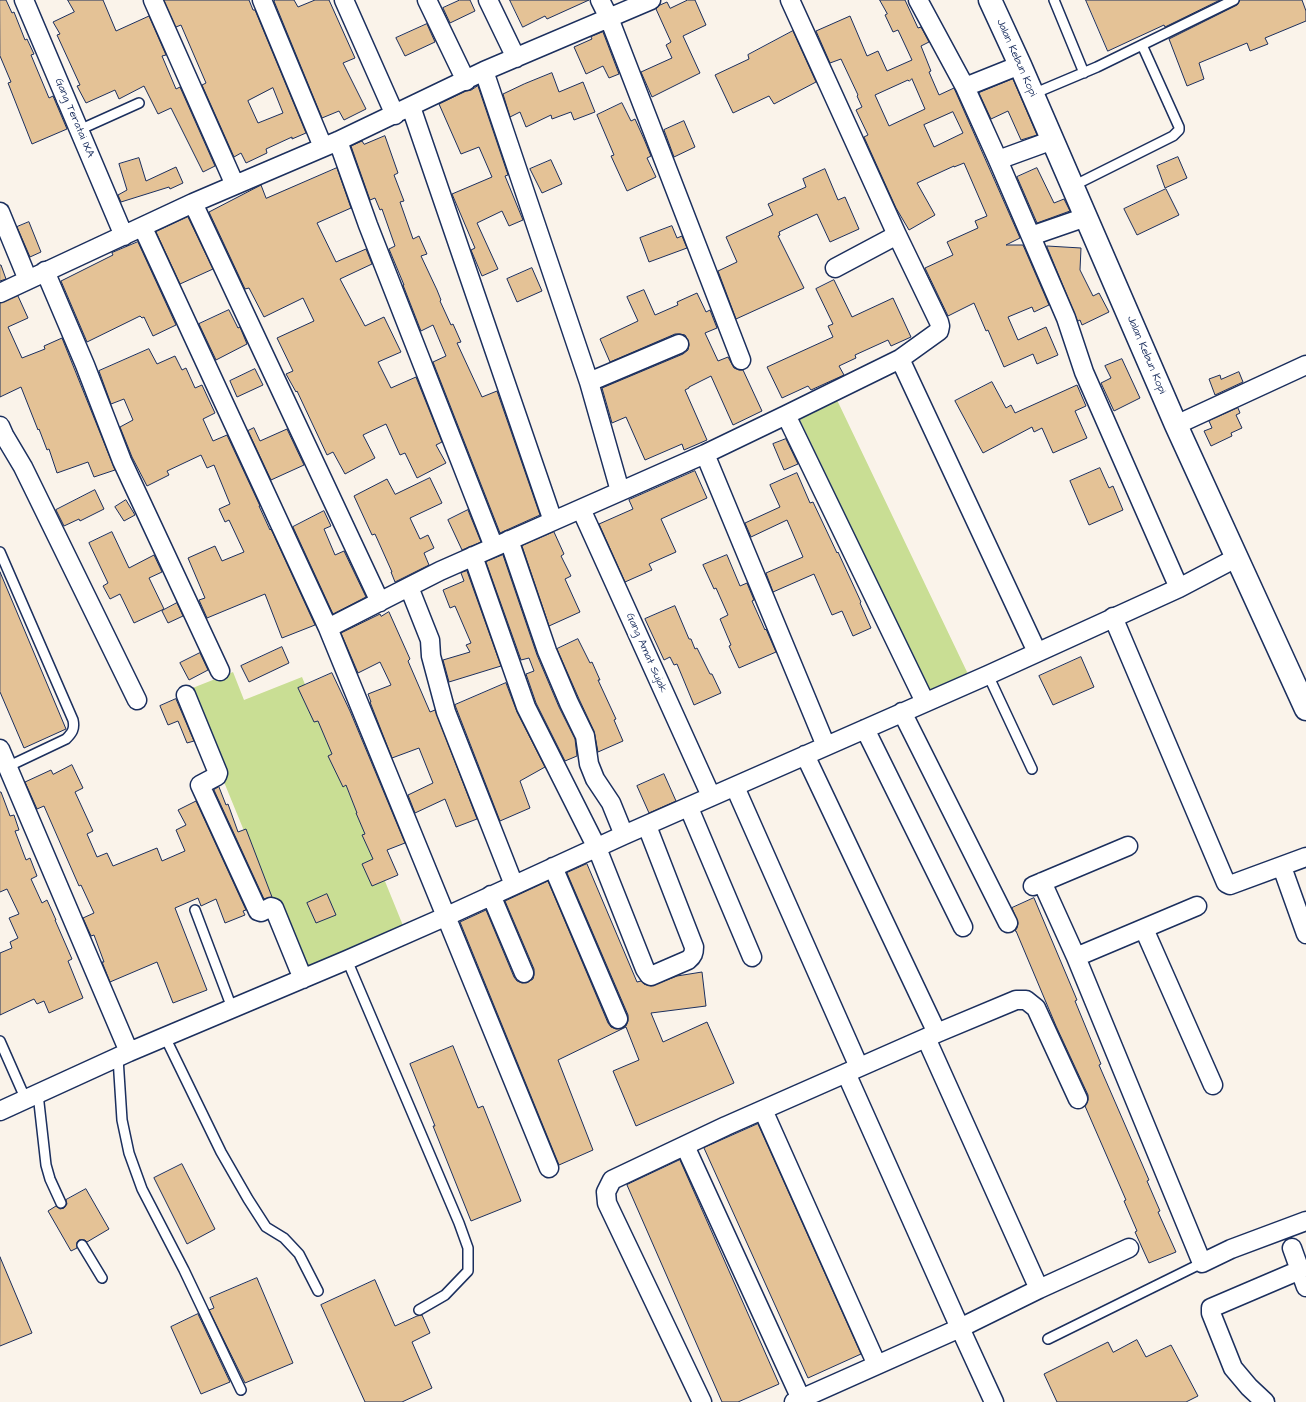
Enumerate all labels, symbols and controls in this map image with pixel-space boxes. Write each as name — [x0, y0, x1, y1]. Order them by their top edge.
street label: Jalan Kebun Kopi — [993, 17, 1039, 99]
street label: Gang Teratai IXA — [51, 76, 97, 160]
street label: Jalan Kebun Kopi — [1124, 314, 1168, 396]
street label: Gang Amat Sujak — [623, 611, 669, 695]

